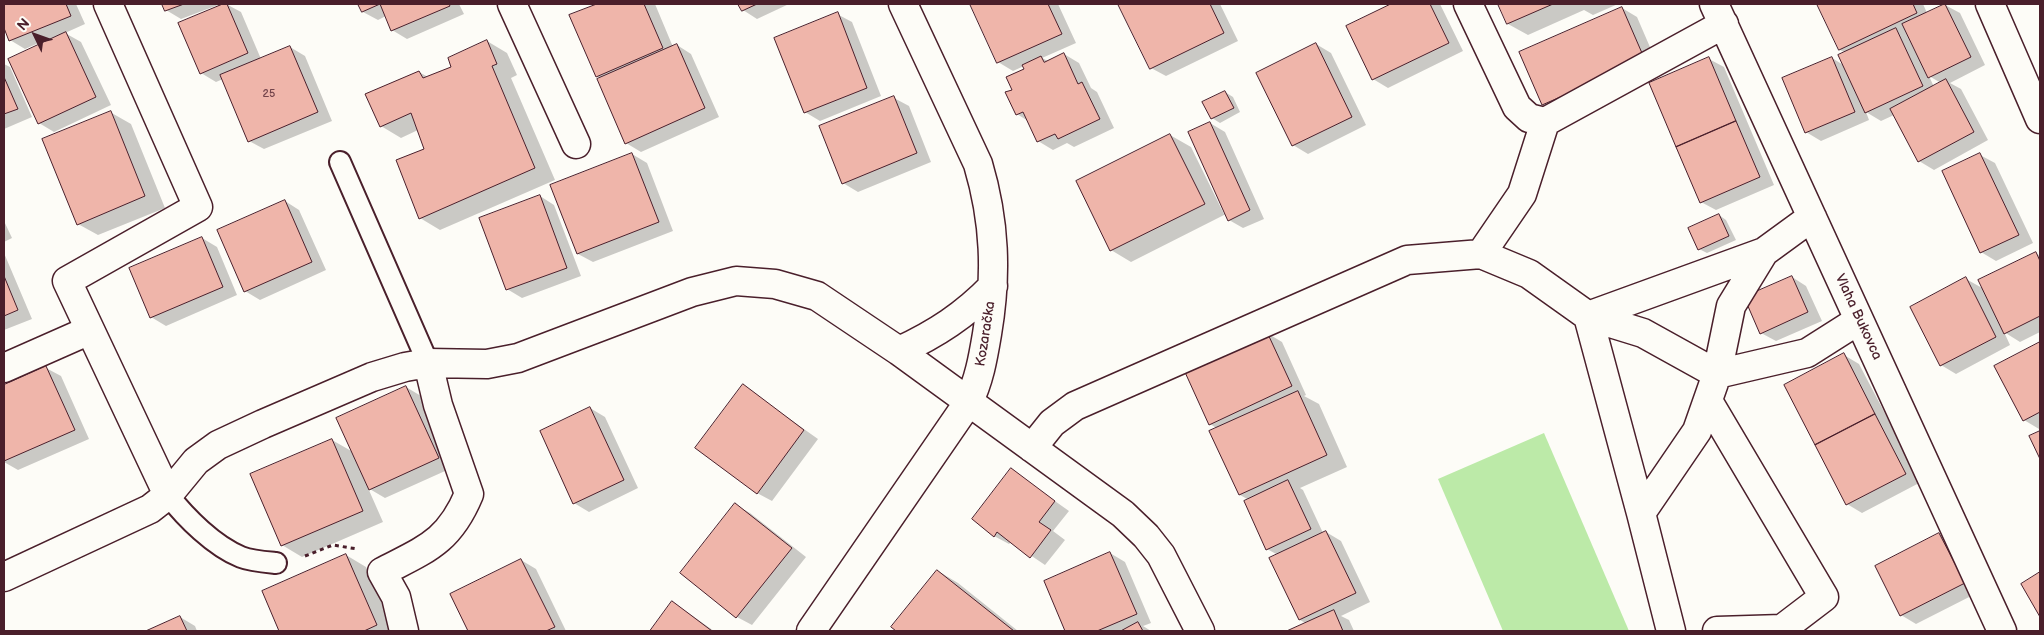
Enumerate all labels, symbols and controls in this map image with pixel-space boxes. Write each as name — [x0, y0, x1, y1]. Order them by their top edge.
north arrow — [10, 10, 60, 60]
text: N — [14, 15, 33, 34]
house number: 25 — [263, 87, 275, 101]
street label: Vlaha Bukovca — [1831, 271, 1885, 363]
street label: Kozaračka — [973, 300, 999, 368]

